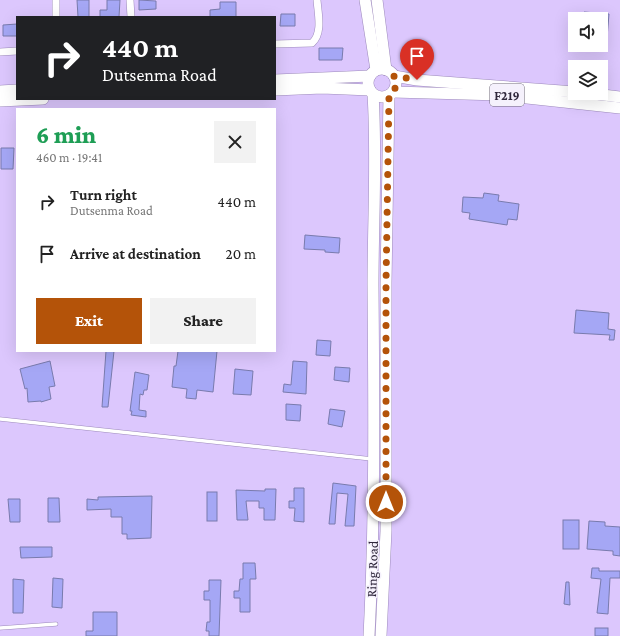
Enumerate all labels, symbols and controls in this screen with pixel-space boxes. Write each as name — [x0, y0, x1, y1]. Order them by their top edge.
map controls — [568, 12, 608, 100]
button: sound — [568, 12, 608, 52]
icon: right — [36, 32, 88, 84]
text: 440 m — [102, 32, 178, 63]
pin — [400, 39, 434, 80]
icon: arrive — [406, 45, 428, 67]
button: layers — [568, 60, 608, 100]
text: Dutsenma Road — [102, 65, 217, 85]
road number: F219 — [490, 84, 524, 106]
text: 6 min — [36, 121, 96, 148]
button: close — [214, 121, 256, 163]
text: 460 m · 19:41 — [36, 150, 102, 165]
text: Turn right — [70, 187, 137, 203]
icon: right — [36, 191, 58, 213]
text: 440 m — [217, 194, 256, 210]
text: Dutsenma Road — [70, 203, 153, 218]
icon: arrive — [36, 243, 58, 265]
text: Arrive at destination — [70, 246, 201, 262]
text: 20 m — [226, 246, 256, 262]
button: Exit — [36, 298, 142, 344]
button: Share — [150, 298, 256, 344]
position arrow — [365, 481, 407, 523]
street label: Ring Road — [363, 540, 381, 598]

